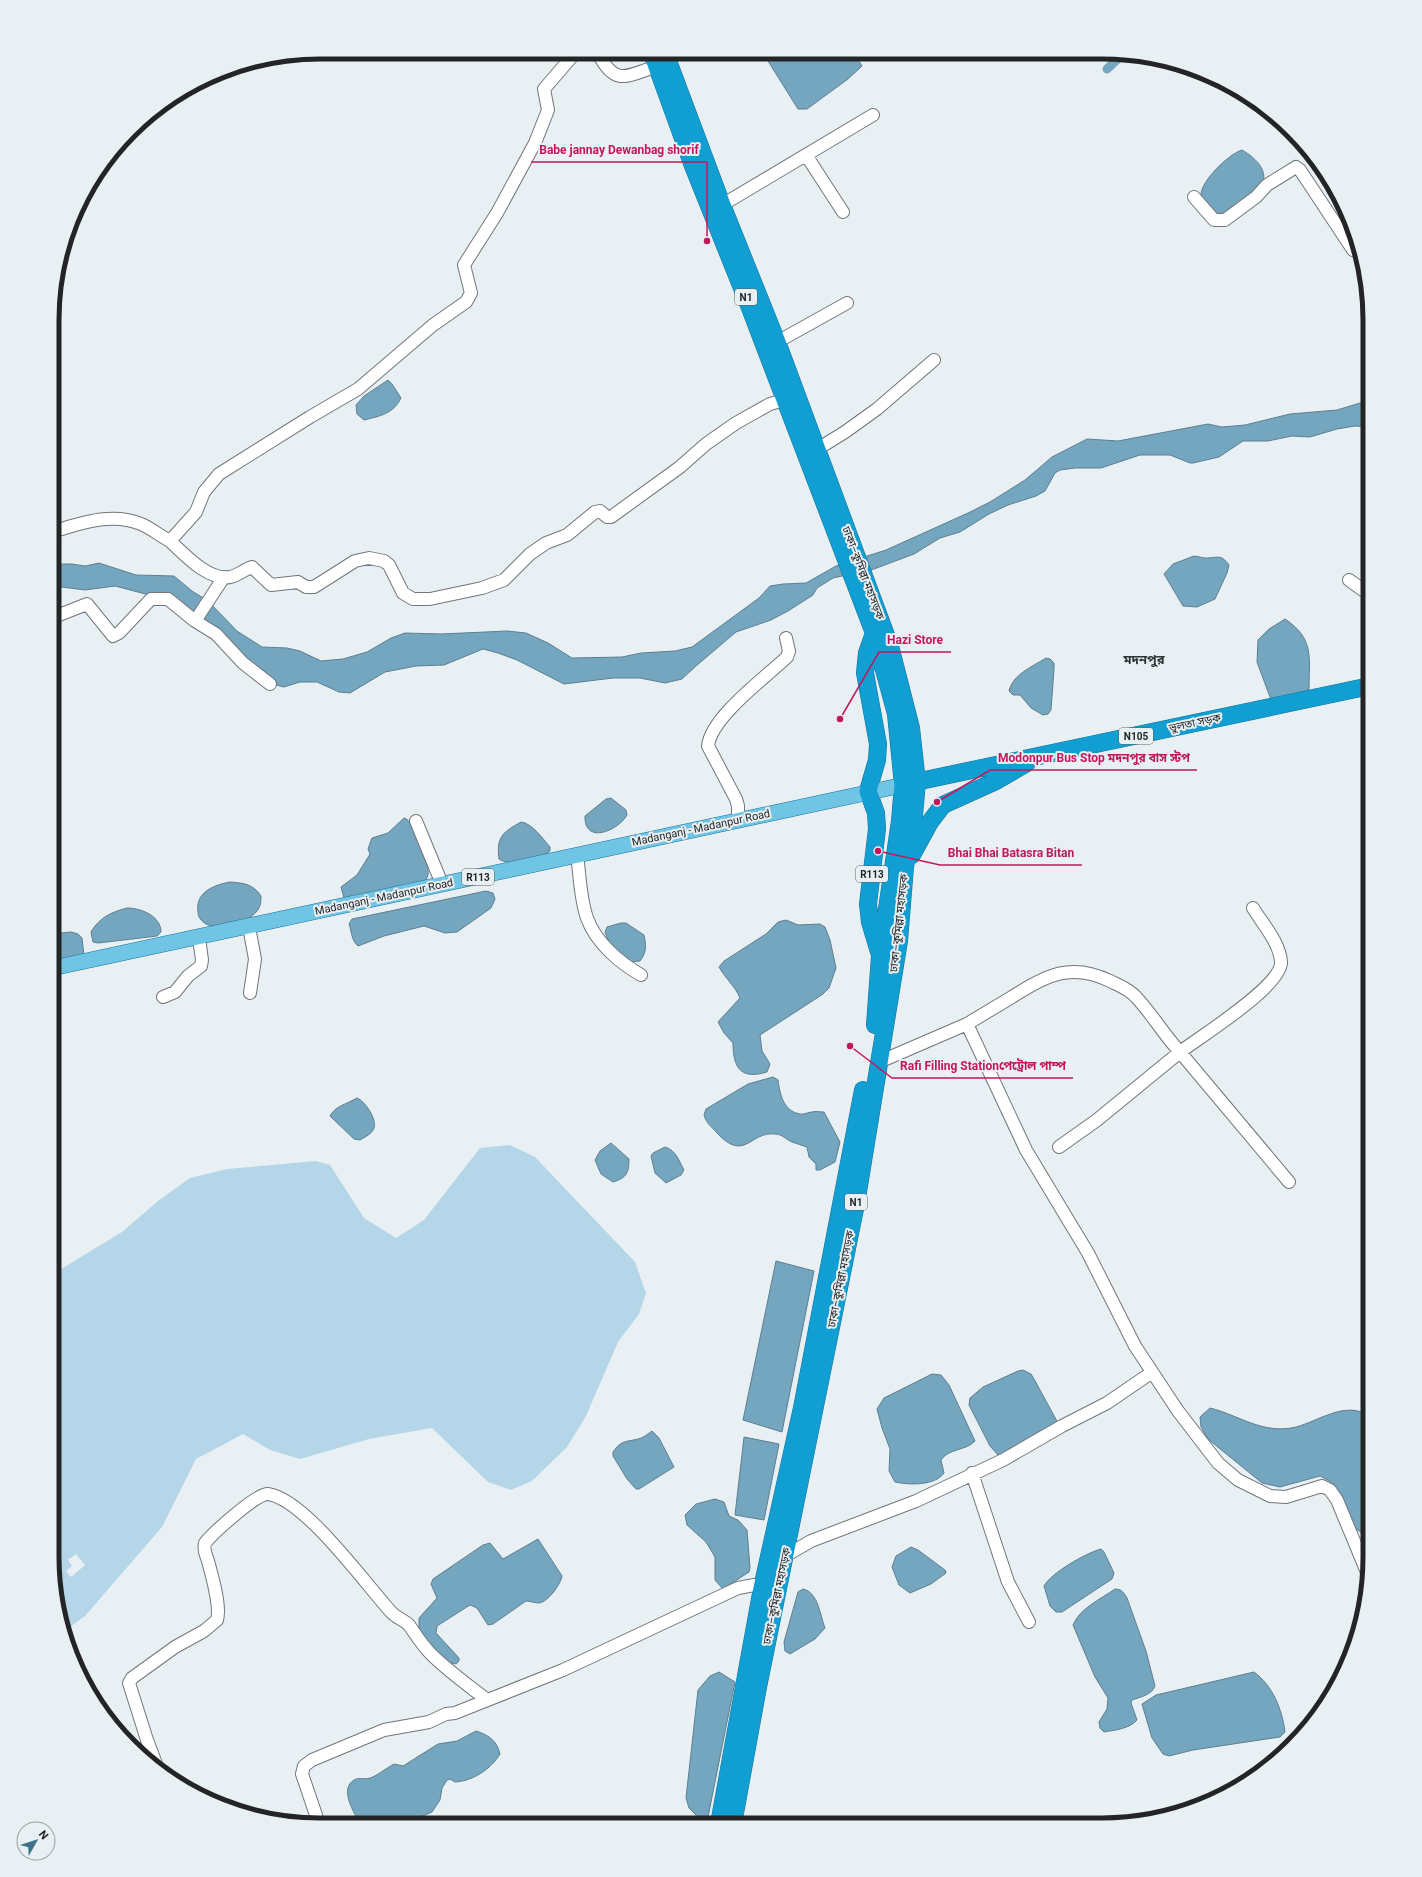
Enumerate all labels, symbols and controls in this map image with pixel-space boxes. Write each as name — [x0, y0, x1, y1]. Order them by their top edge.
callout: Babe jannay Dewanbag shorif — [531, 138, 707, 162]
text: Babe jannay Dewanbag shorif — [539, 143, 699, 157]
road number: N1 — [735, 289, 757, 305]
street label: ঢাকা–কুমিল্লা মহাসড়ক — [839, 524, 887, 621]
callout: Hazi Store — [879, 628, 951, 652]
text: Hazi Store — [887, 633, 944, 647]
district label: মদনপুর — [1122, 652, 1165, 668]
street label: ভুলতা সড়ক — [1167, 711, 1222, 735]
road number: N105 — [1119, 728, 1153, 744]
callout: Modonpur Bus Stop মদনপুর বাস স্টপ — [990, 746, 1197, 770]
text: Modonpur Bus Stop মদনপুর বাস স্টপ — [998, 750, 1190, 766]
street label: Madanganj - Madanpur Road — [631, 807, 771, 849]
callout: Bhai Bhai Batasra Bitan — [940, 841, 1082, 865]
text: Bhai Bhai Batasra Bitan — [948, 846, 1074, 860]
road number: R113 — [856, 866, 888, 882]
road number: R113 — [462, 869, 494, 885]
street label: ঢাকা–কুমিল্লা মহাসড়ক — [887, 873, 911, 974]
street label: Madanganj - Madanpur Road — [314, 876, 454, 918]
callout: Rafi Filling Stationপেট্রোল পাম্প — [892, 1054, 1073, 1078]
text: Rafi Filling Stationপেট্রোল পাম্প — [900, 1058, 1066, 1073]
road number: N1 — [845, 1194, 867, 1210]
street label: ঢাকা–কুমিল্লা মহাসড়ক — [825, 1229, 857, 1330]
street label: ঢাকা–কুমিল্লা মহাসড়ক — [760, 1546, 794, 1647]
north arrow — [16, 1821, 56, 1861]
text: N — [36, 1828, 51, 1842]

